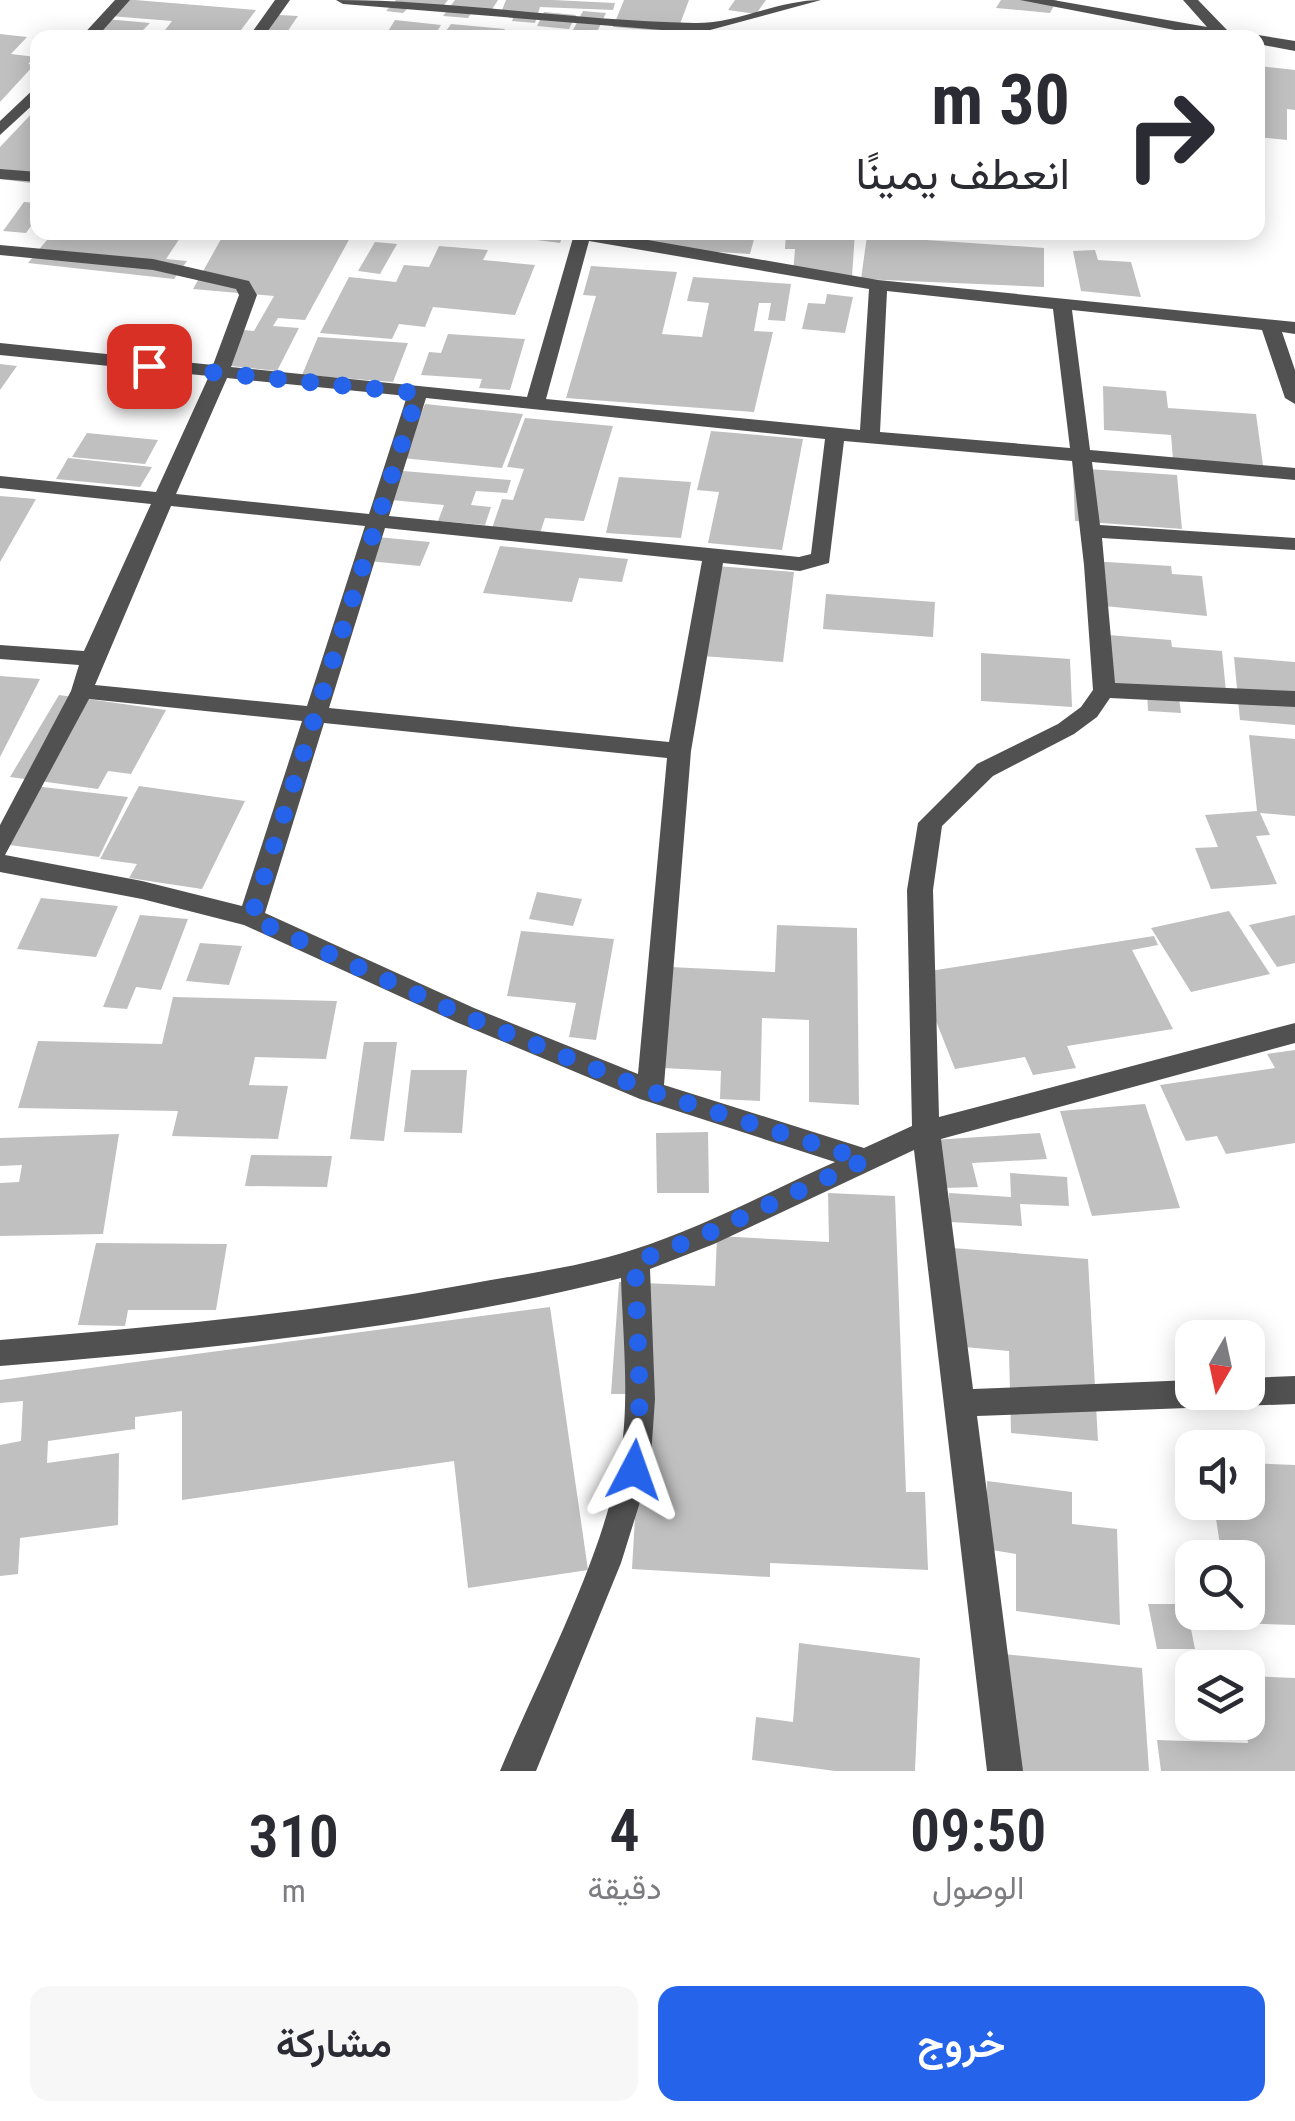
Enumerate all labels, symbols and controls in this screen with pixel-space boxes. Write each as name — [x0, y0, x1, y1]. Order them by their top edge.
text: 30 m — [931, 59, 1070, 141]
icon: right — [1105, 70, 1235, 200]
text: انعطف يمينًا — [855, 147, 1070, 200]
pin — [107, 324, 192, 409]
icon: arrive — [122, 339, 177, 394]
north arrow — [1175, 1320, 1265, 1410]
map controls — [1175, 1320, 1265, 1740]
position arrow — [582, 1418, 686, 1522]
button: sound — [1175, 1430, 1265, 1520]
button: search — [1175, 1540, 1265, 1630]
button: layers — [1175, 1650, 1265, 1740]
text: 4 — [609, 1795, 640, 1866]
text: 09:50 — [910, 1795, 1047, 1866]
text: 310 — [248, 1801, 339, 1872]
text: دقيقة — [587, 1869, 662, 1907]
text: الوصول — [932, 1869, 1024, 1907]
text: m — [282, 1872, 306, 1910]
button: مشاركة — [30, 1986, 638, 2101]
button: خروج — [658, 1986, 1265, 2101]

